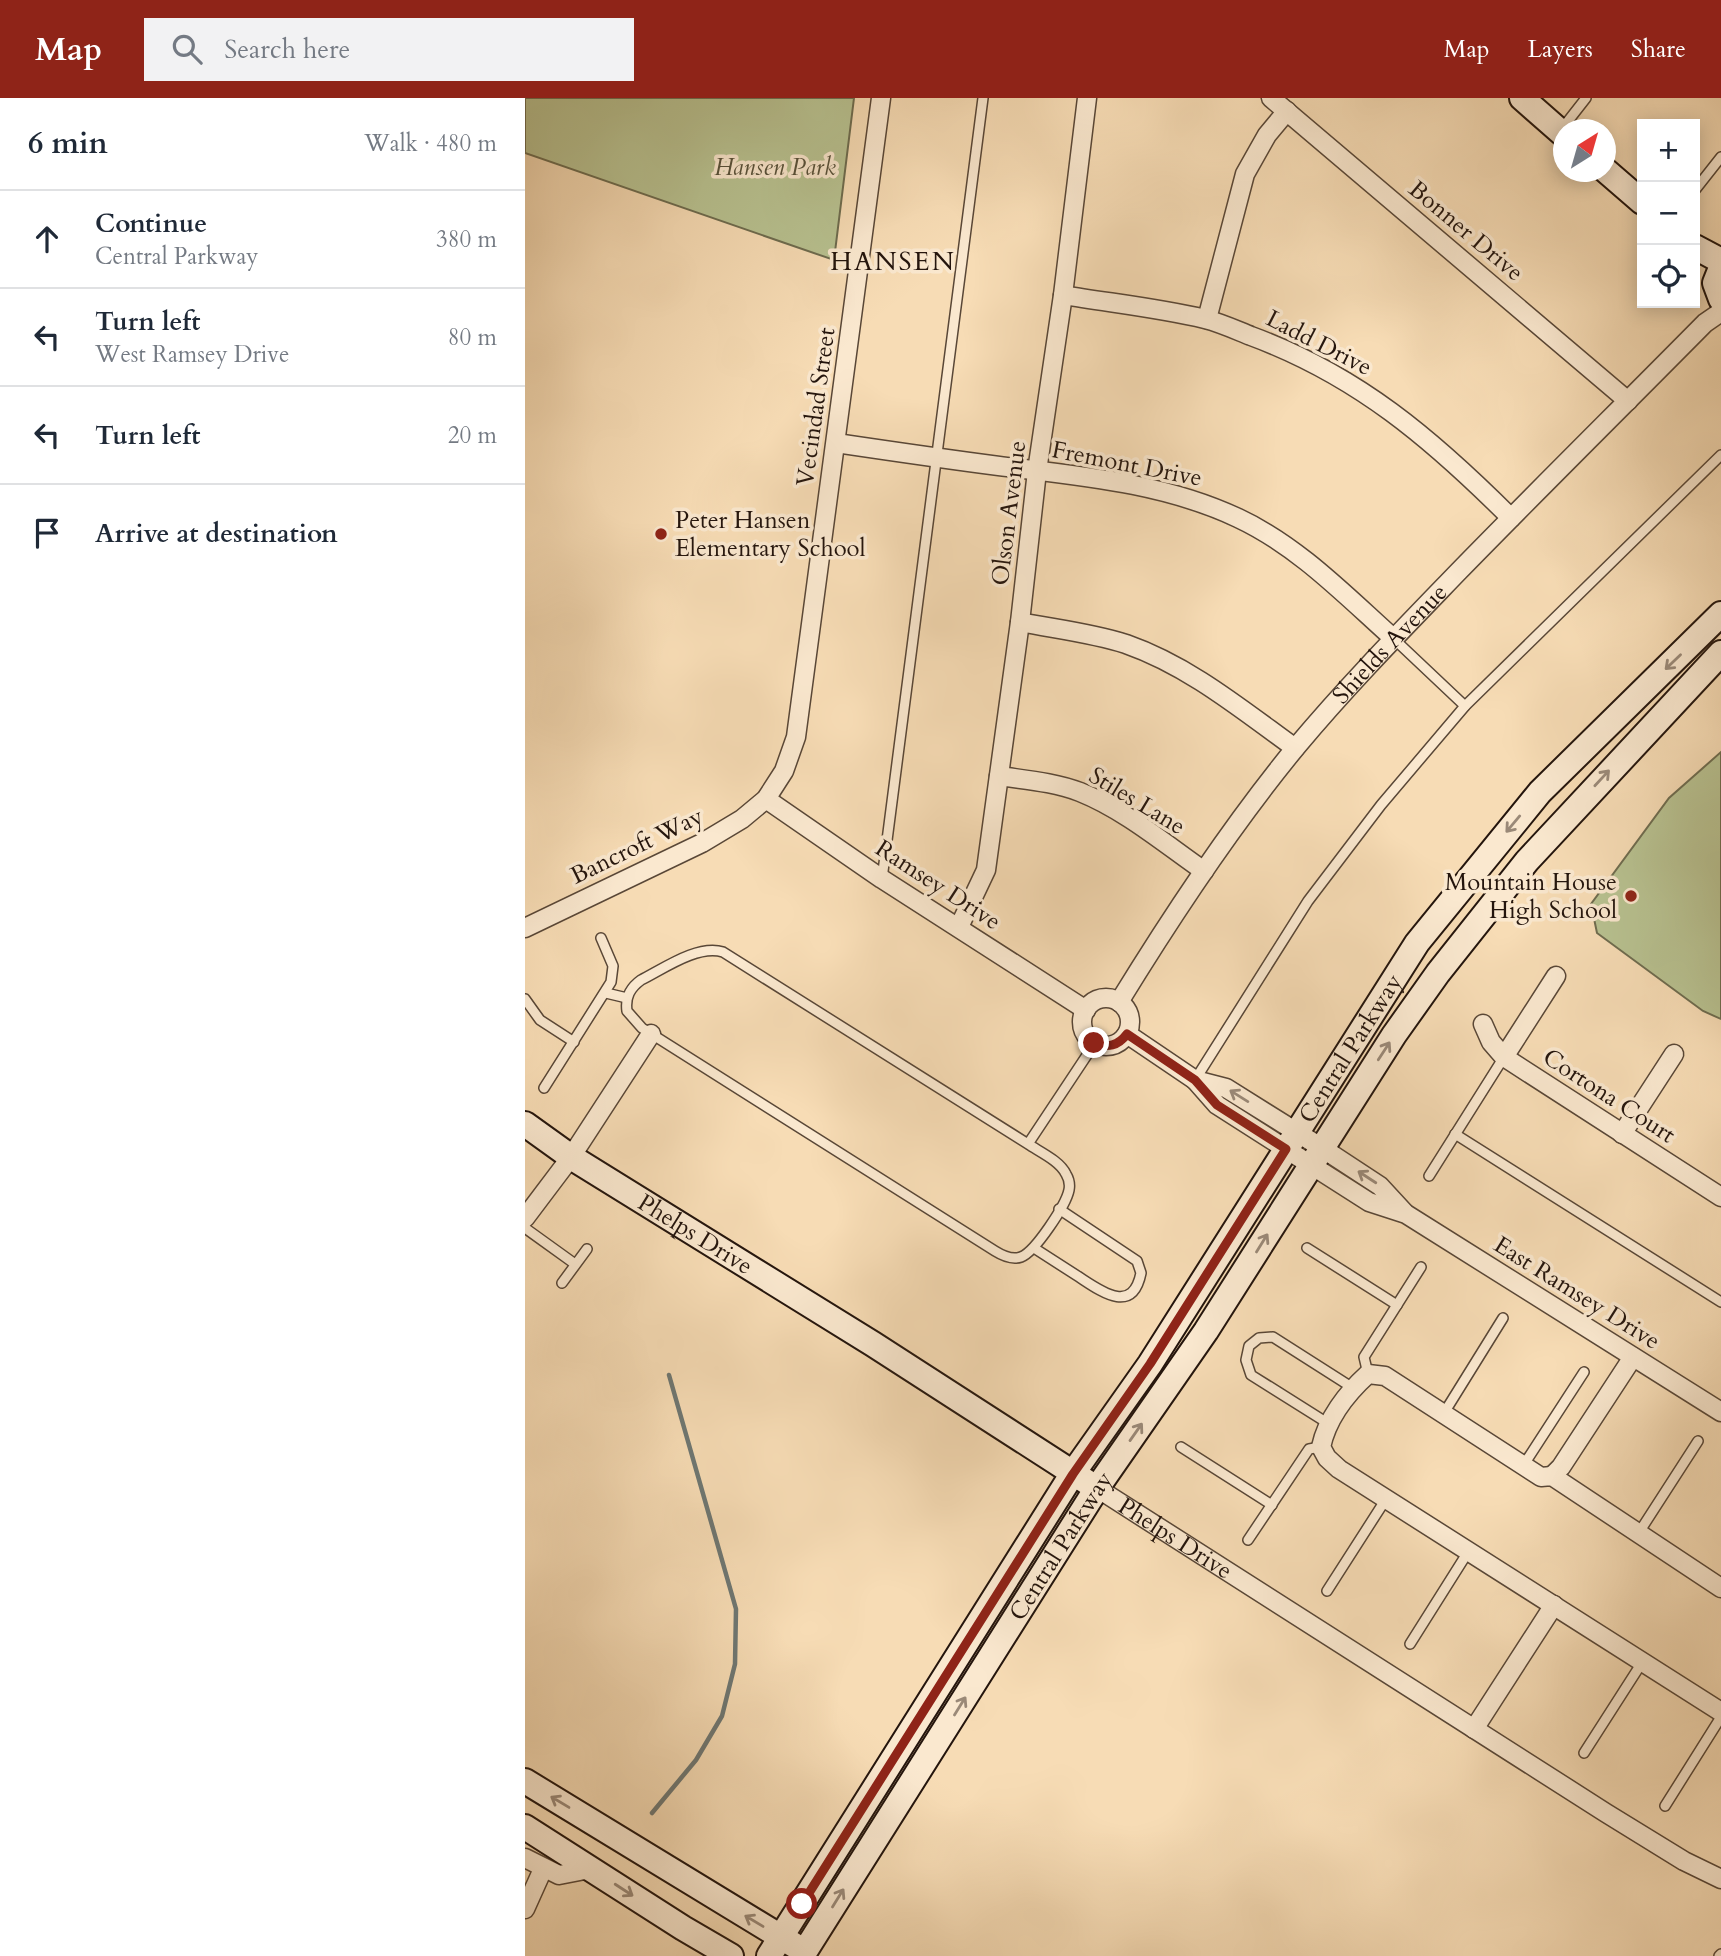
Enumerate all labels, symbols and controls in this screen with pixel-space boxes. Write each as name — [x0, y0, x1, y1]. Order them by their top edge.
search box — [144, 18, 634, 81]
text: Map — [35, 27, 102, 72]
icon: search — [168, 30, 206, 68]
text: Search here — [224, 32, 350, 67]
text: Map — [1444, 33, 1490, 66]
text: Layers — [1528, 33, 1593, 66]
text: Share — [1631, 33, 1686, 66]
north arrow — [1553, 119, 1616, 182]
map controls — [1637, 119, 1700, 308]
button: + — [1637, 119, 1700, 182]
text: 6 min — [28, 123, 108, 164]
text: Walk · 480 m — [364, 128, 497, 159]
park label: Hansen Park — [714, 151, 836, 184]
street label: Bonner Drive — [1401, 173, 1531, 289]
button: − — [1637, 182, 1700, 245]
text: Continue — [95, 206, 207, 241]
icon: ahead — [28, 220, 66, 258]
text: 380 m — [436, 224, 497, 255]
text: Central Parkway — [95, 241, 259, 272]
district label: HANSEN — [830, 244, 956, 279]
button: locate — [1637, 245, 1700, 308]
street label: Ladd Drive — [1260, 302, 1378, 384]
text: Turn left — [95, 304, 200, 339]
icon: left — [28, 318, 66, 356]
text: 80 m — [448, 322, 497, 353]
street label: Vecindad Street — [789, 325, 844, 489]
text: West Ramsey Drive — [95, 339, 289, 370]
icon: left — [28, 416, 66, 454]
text: Turn left — [95, 418, 200, 453]
text: 20 m — [448, 420, 497, 451]
street label: Fremont Drive — [1049, 433, 1205, 495]
street label: Olson Avenue — [984, 439, 1034, 587]
place label: Peter Hansen Elementary School — [675, 504, 866, 565]
icon: arrive — [28, 514, 66, 552]
text: Arrive at destination — [95, 516, 338, 551]
marker: Peter Hansen Elementary School — [653, 526, 669, 542]
street label: Shields Avenue — [1325, 576, 1455, 711]
one-way arrow — [1664, 653, 1681, 670]
street label: Stiles Lane — [1083, 759, 1191, 843]
one-way arrow — [1594, 770, 1611, 787]
street label: Bancroft Way — [565, 799, 709, 892]
one-way arrow — [1505, 815, 1521, 833]
street label: Ramsey Drive — [869, 832, 1007, 938]
place label: Mountain House High School — [1445, 866, 1617, 927]
marker: Mountain House High School — [1623, 888, 1639, 904]
street label: Central Parkway — [1291, 967, 1410, 1129]
route end — [1078, 1027, 1109, 1058]
street label: Cortona Court — [1536, 1041, 1682, 1151]
one-way arrow — [1377, 1042, 1392, 1061]
one-way arrow — [1230, 1089, 1250, 1103]
one-way arrow — [1358, 1170, 1377, 1185]
street label: Phelps Drive — [632, 1186, 759, 1282]
street label: East Ramsey Drive — [1487, 1228, 1667, 1358]
one-way arrow — [1255, 1233, 1269, 1253]
one-way arrow — [1129, 1423, 1143, 1442]
street label: Central Parkway — [1001, 1464, 1121, 1627]
street label: Phelps Drive — [1112, 1489, 1239, 1587]
one-way arrow — [953, 1696, 967, 1716]
one-way arrow — [550, 1795, 570, 1809]
one-way arrow — [613, 1883, 633, 1897]
route start — [786, 1888, 817, 1919]
one-way arrow — [832, 1889, 846, 1909]
one-way arrow — [744, 1913, 764, 1927]

